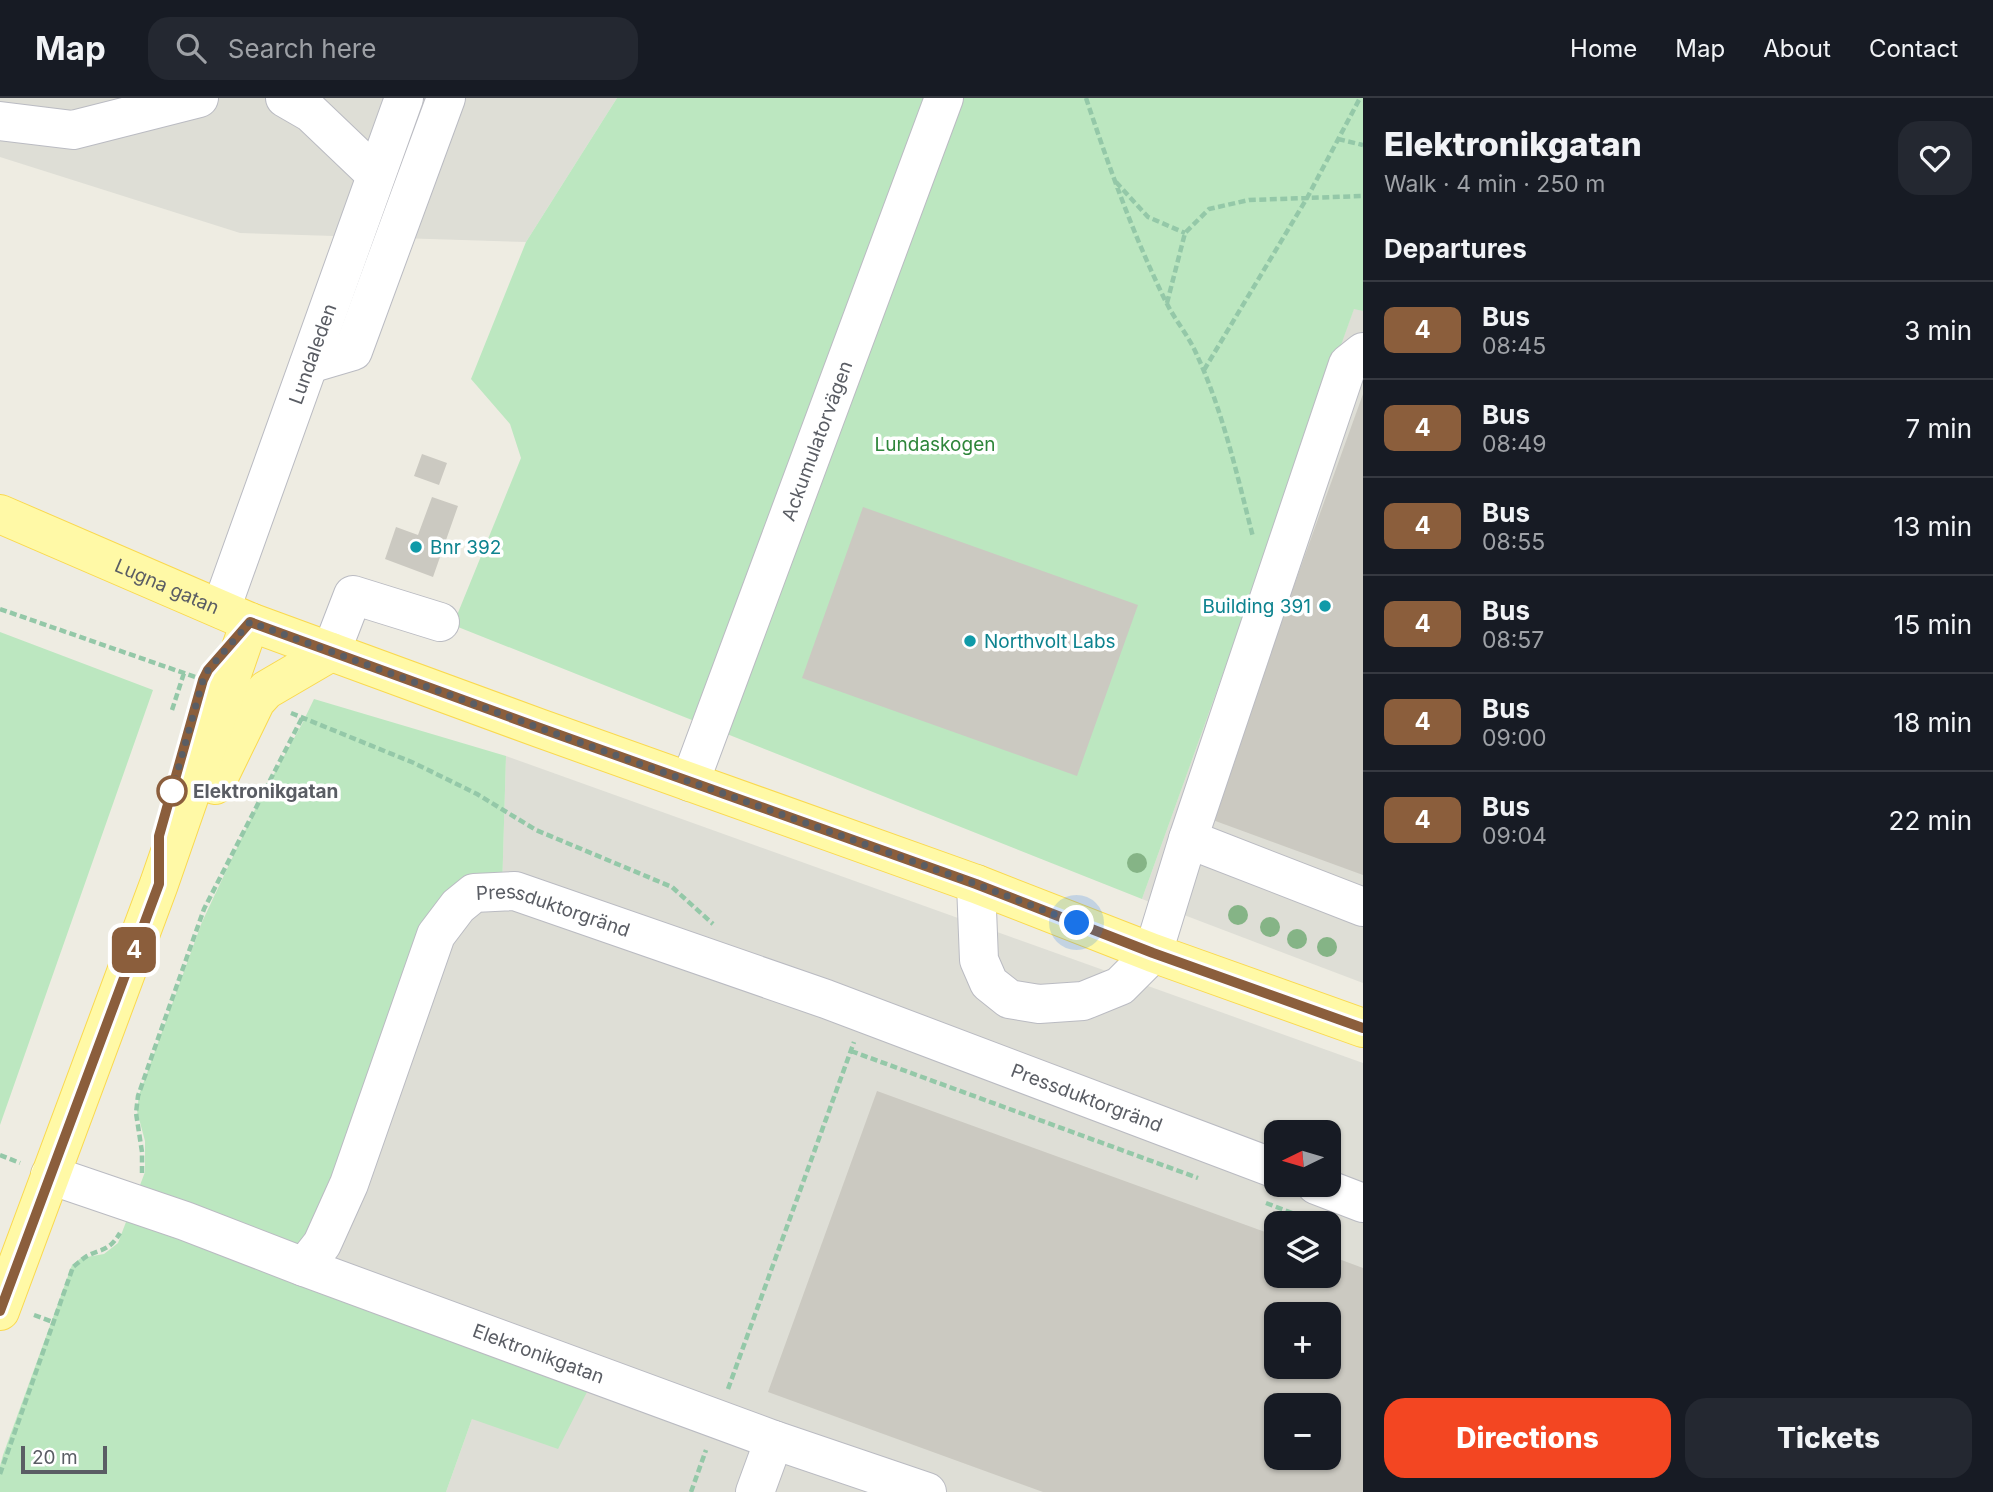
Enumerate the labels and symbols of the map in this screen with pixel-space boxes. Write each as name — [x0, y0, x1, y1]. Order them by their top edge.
street label: Lundaleden — [284, 301, 341, 407]
street label: Ackumulatorvägen — [777, 358, 857, 524]
park label: Lundaskogen — [875, 433, 995, 456]
place label: Bnr 392 — [430, 536, 501, 559]
marker: Bnr 392 — [408, 539, 424, 555]
street label: Lugna gatan — [111, 554, 223, 619]
place label: Building 391 — [1202, 595, 1311, 618]
marker: Building 391 — [1317, 598, 1333, 614]
place label: Northvolt Labs — [984, 630, 1116, 653]
marker: Northvolt Labs — [962, 633, 978, 649]
marker: Elektronikgatan — [157, 776, 187, 806]
place label: Elektronikgatan — [193, 780, 338, 803]
street label: Pressduktorgränd — [475, 880, 633, 942]
your location — [1059, 905, 1094, 940]
line badge: 4 — [111, 927, 157, 973]
street label: Pressduktorgränd — [1008, 1059, 1166, 1137]
north arrow — [1264, 1120, 1340, 1197]
street label: Elektronikgatan — [470, 1319, 607, 1389]
scale bar — [21, 1443, 107, 1475]

